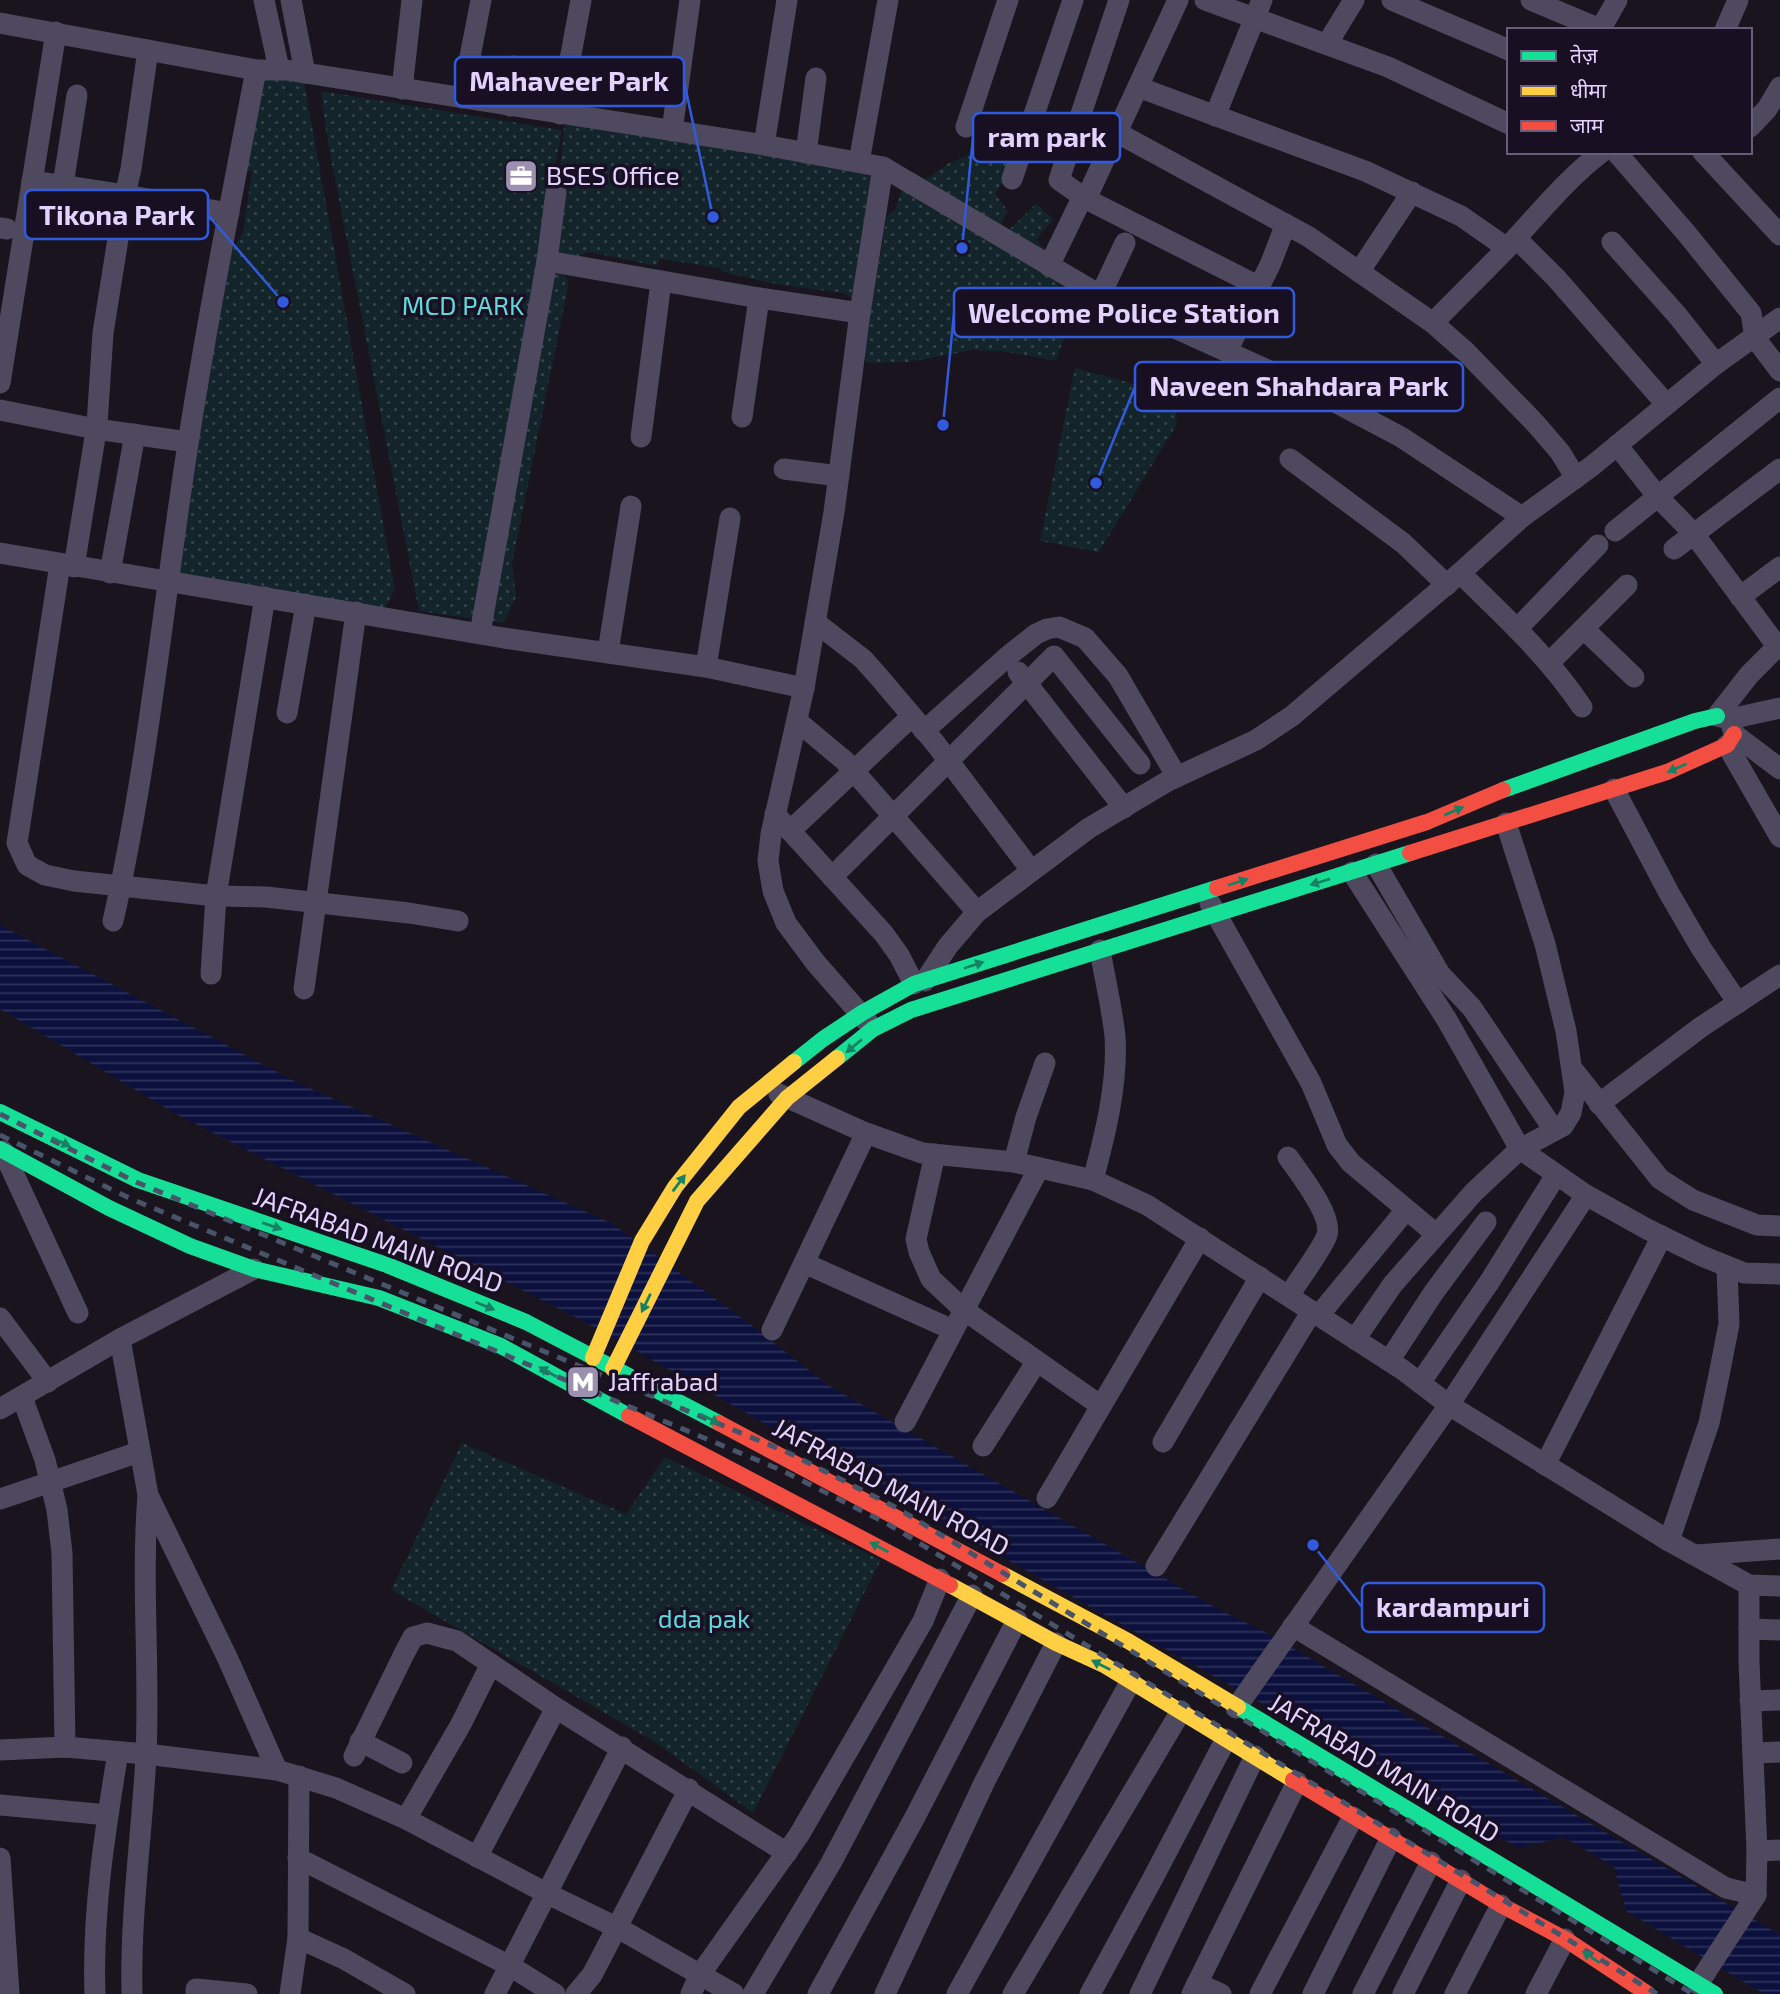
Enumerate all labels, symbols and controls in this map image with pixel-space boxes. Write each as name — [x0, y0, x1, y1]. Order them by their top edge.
legend — [1507, 28, 1752, 154]
text: तेज़ — [1570, 42, 1598, 67]
callout: Mahaveer Park — [455, 57, 684, 106]
text: Mahaveer Park — [469, 63, 669, 97]
text: धीमा — [1570, 77, 1607, 102]
text: जाम — [1570, 112, 1604, 137]
callout: ram park — [973, 113, 1120, 162]
text: ram park — [988, 119, 1107, 153]
office icon: BSES Office — [502, 157, 540, 195]
place label: BSES Office — [546, 159, 680, 190]
callout: Tikona Park — [25, 190, 208, 239]
text: Tikona Park — [39, 197, 195, 231]
callout: Welcome Police Station — [954, 288, 1294, 337]
park label: MCD PARK — [402, 289, 524, 320]
text: Welcome Police Station — [968, 295, 1280, 329]
callout: Naveen Shahdara Park — [1135, 362, 1463, 411]
text: Naveen Shahdara Park — [1149, 368, 1449, 402]
one-way arrow — [1666, 763, 1687, 774]
one-way arrow — [1443, 805, 1464, 816]
one-way arrow — [1228, 877, 1249, 887]
one-way arrow — [1310, 878, 1331, 888]
one-way arrow — [964, 960, 985, 970]
one-way arrow — [845, 1038, 862, 1053]
one-way arrow — [51, 1136, 71, 1148]
one-way arrow — [671, 1174, 685, 1192]
street label: JAFRABAD MAIN ROAD — [249, 1179, 508, 1298]
one-way arrow — [262, 1221, 283, 1232]
one-way arrow — [640, 1293, 651, 1313]
one-way arrow — [475, 1300, 496, 1311]
metro station icon: Jaffrabad — [564, 1363, 602, 1401]
place label: Jaffrabad — [608, 1365, 718, 1396]
one-way arrow — [538, 1366, 557, 1378]
street label: JAFRABAD MAIN ROAD — [768, 1410, 1015, 1561]
one-way arrow — [700, 1413, 720, 1424]
one-way arrow — [869, 1541, 889, 1553]
callout: kardampuri — [1362, 1583, 1544, 1632]
text: kardampuri — [1376, 1589, 1530, 1623]
park label: dda pak — [658, 1602, 750, 1633]
one-way arrow — [1091, 1659, 1111, 1670]
street label: JAFRABAD MAIN ROAD — [1264, 1686, 1506, 1848]
one-way arrow — [1582, 1950, 1600, 1964]

